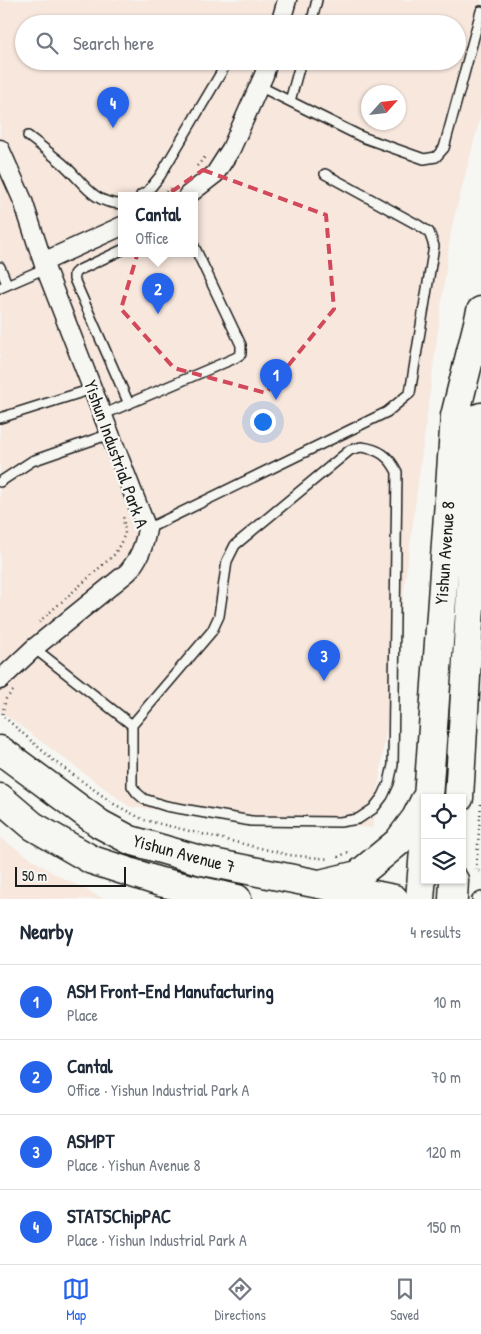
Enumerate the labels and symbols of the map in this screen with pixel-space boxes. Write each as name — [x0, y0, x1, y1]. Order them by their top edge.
north arrow — [361, 85, 406, 130]
pin: 4 — [97, 87, 129, 128]
pin: 2 — [142, 273, 174, 314]
pin: 1 — [260, 359, 292, 400]
street label: Yishun Industrial Park A — [78, 376, 155, 531]
your location — [250, 409, 276, 435]
street label: Yishun Avenue 8 — [428, 500, 461, 605]
pin: 3 — [308, 640, 340, 681]
street label: Yishun Avenue 7 — [130, 828, 238, 879]
scale bar — [15, 864, 126, 887]

